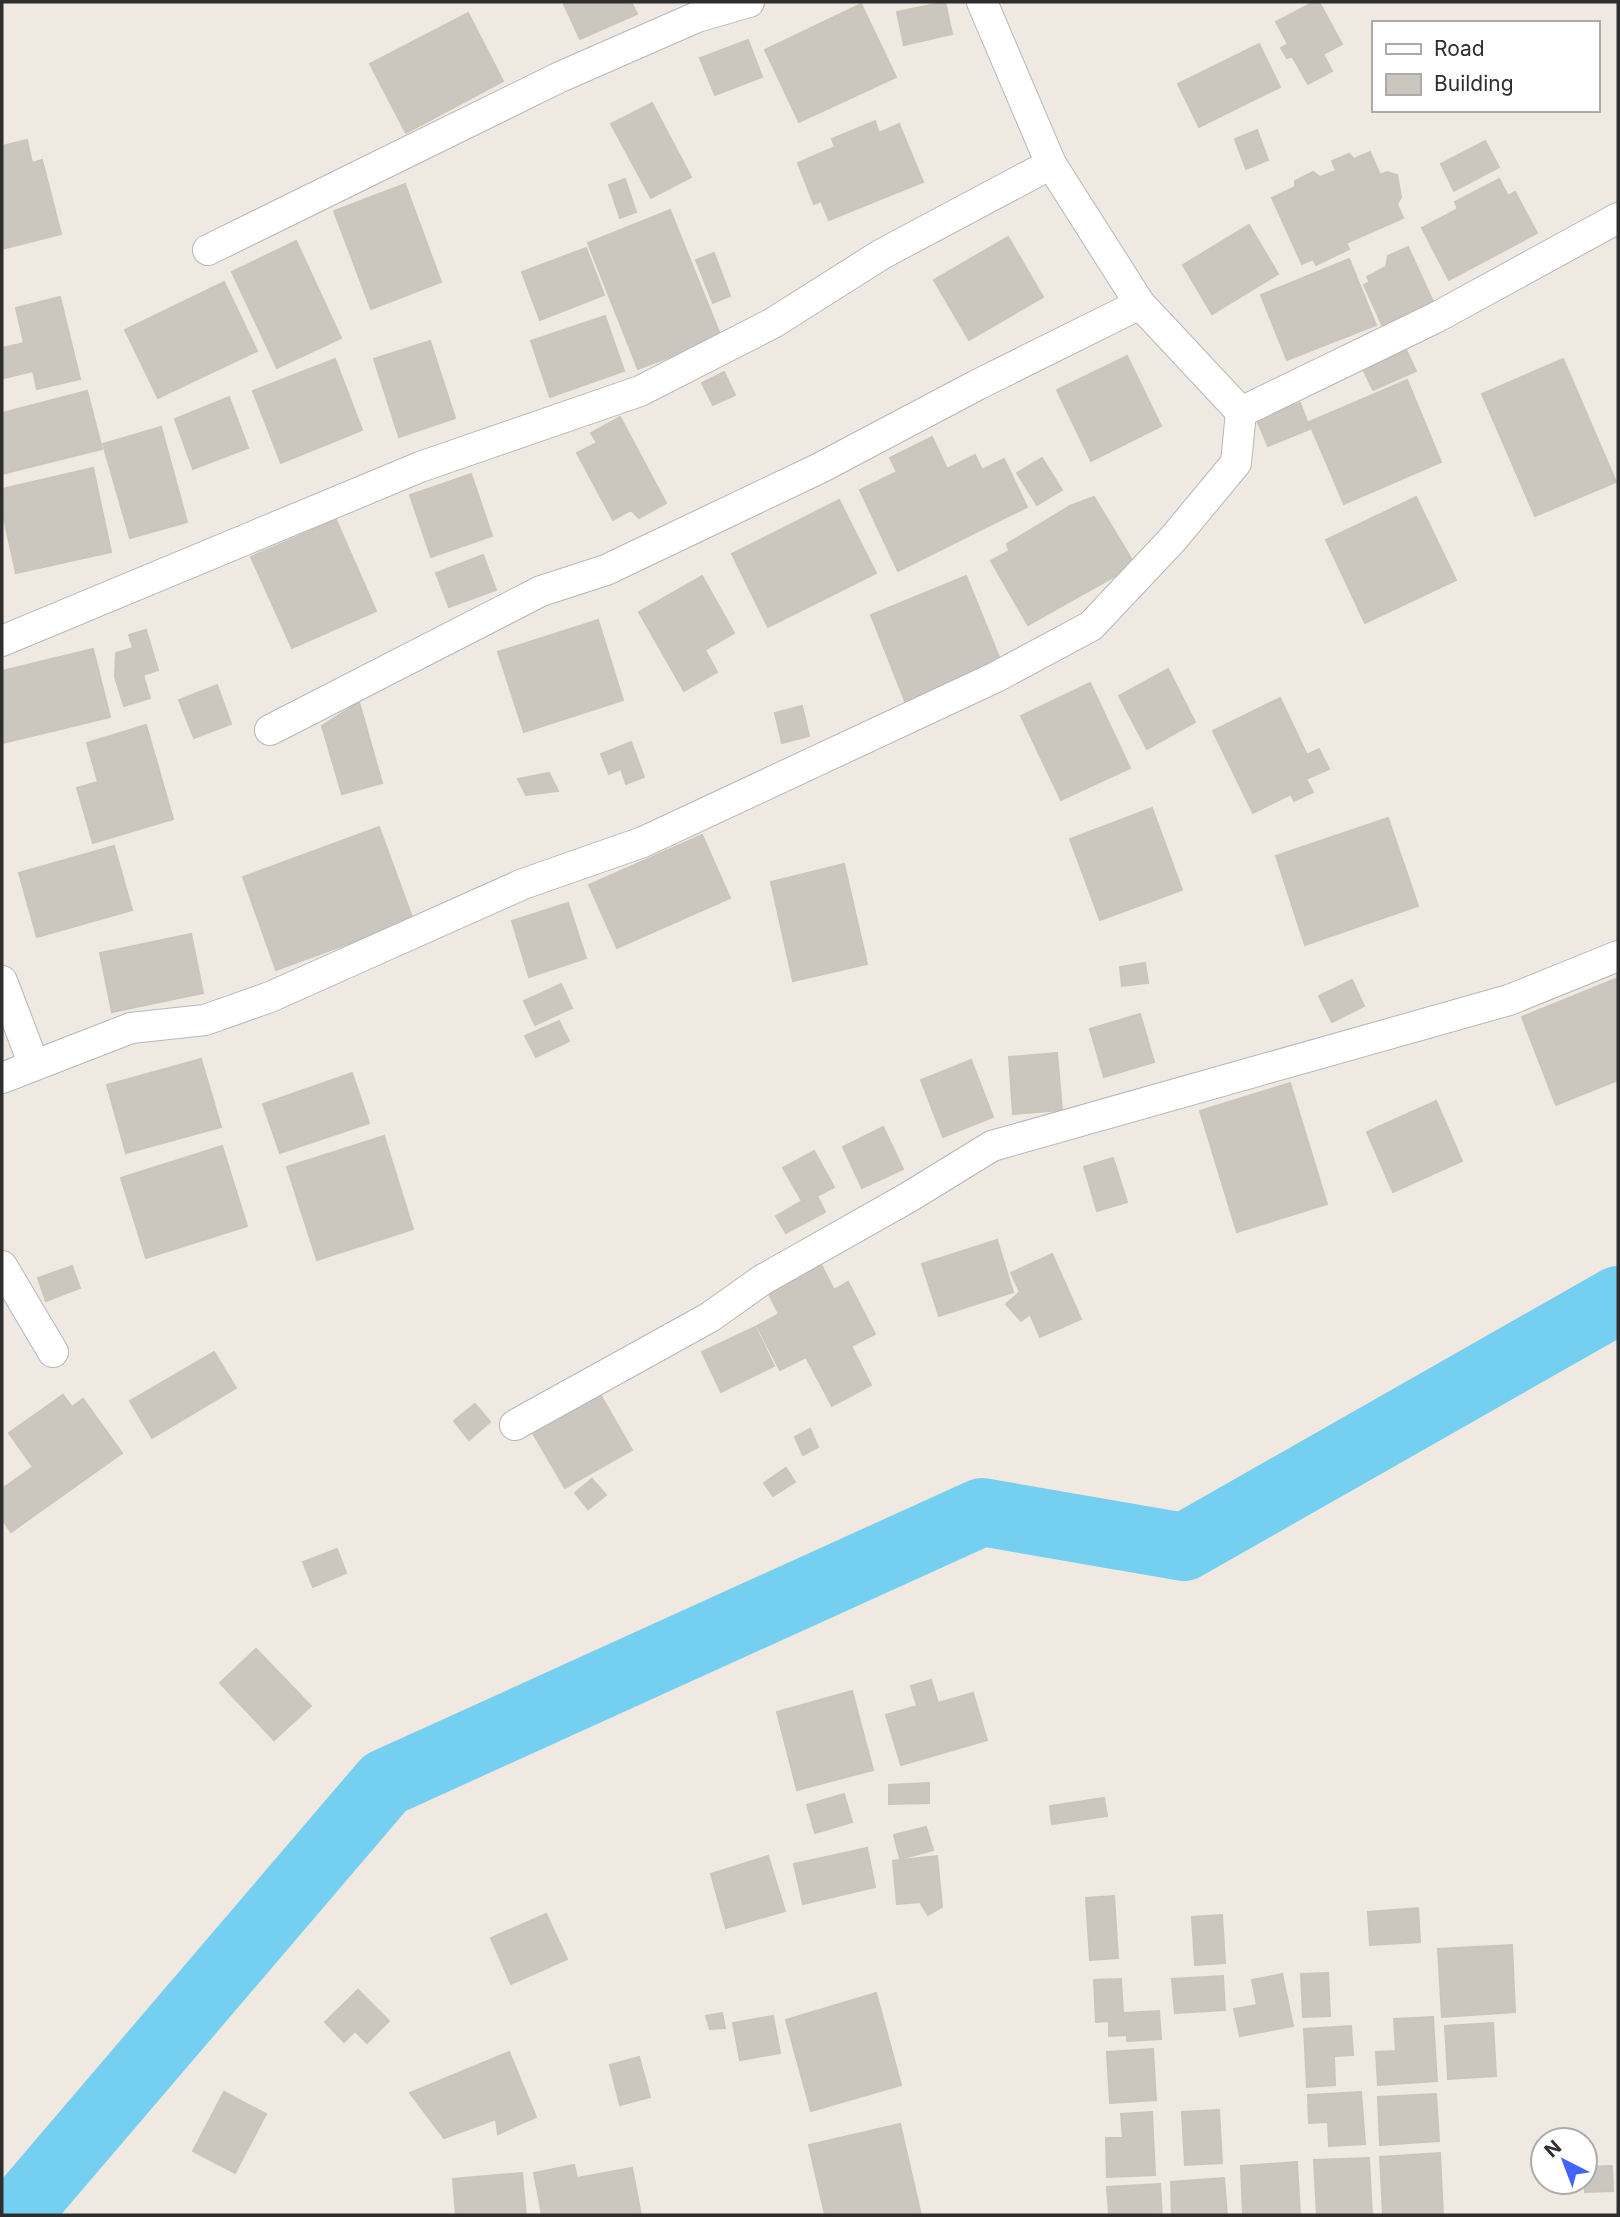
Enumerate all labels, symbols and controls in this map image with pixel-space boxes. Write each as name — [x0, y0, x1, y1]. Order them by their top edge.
legend — [1372, 21, 1599, 112]
text: Road — [1434, 36, 1485, 61]
text: Building — [1434, 71, 1514, 96]
north arrow — [1529, 2126, 1599, 2196]
text: N — [1540, 2135, 1566, 2162]

